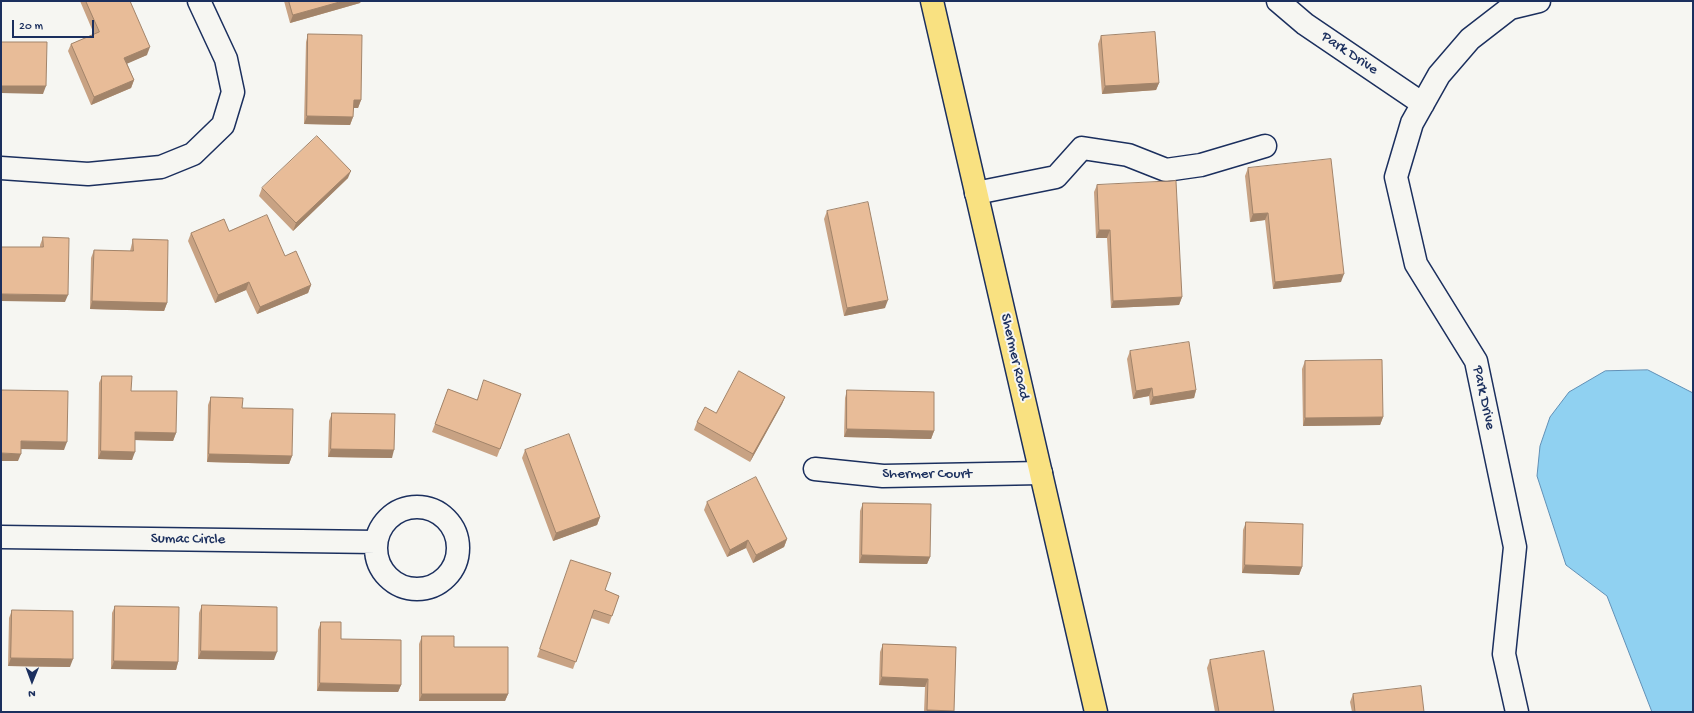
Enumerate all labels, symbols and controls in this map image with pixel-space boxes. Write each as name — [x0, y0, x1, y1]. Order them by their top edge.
scale bar — [14, 12, 96, 38]
text: 20 m — [19, 20, 43, 34]
street label: Park Drive — [1317, 28, 1381, 80]
street label: Shermer Road — [995, 312, 1033, 402]
street label: Park Drive — [1467, 364, 1499, 432]
street label: Shermer Court — [882, 466, 972, 484]
street label: Sumac Circle — [151, 530, 225, 550]
north arrow — [12, 661, 52, 701]
text: N — [28, 687, 35, 699]

